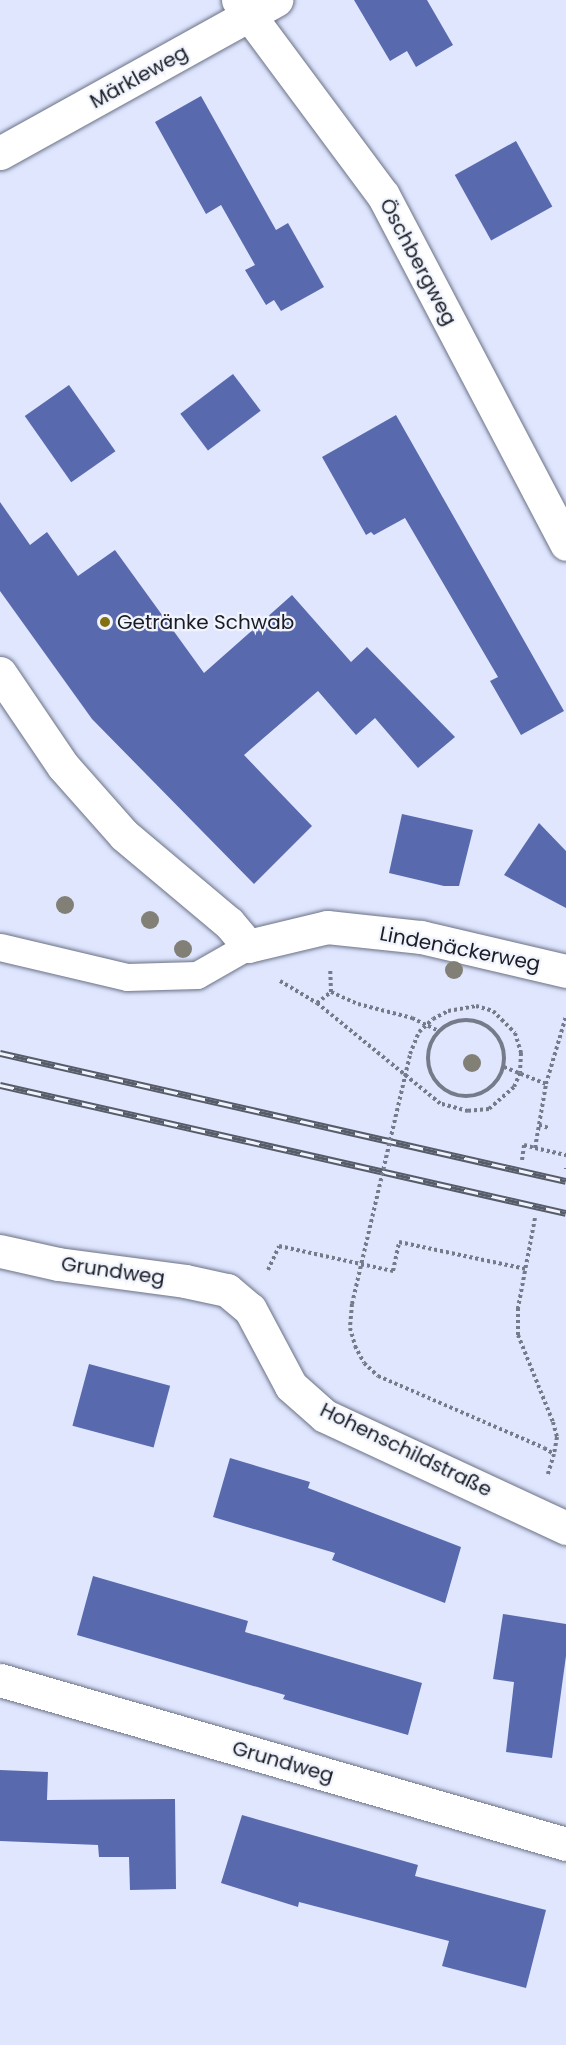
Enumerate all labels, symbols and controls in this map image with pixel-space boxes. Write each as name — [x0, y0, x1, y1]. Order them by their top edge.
street label: Märkleweg — [86, 40, 192, 114]
street label: Öschbergweg — [374, 194, 462, 330]
place label: Getränke Schwab — [117, 610, 294, 634]
marker: Getränke Schwab — [98, 615, 112, 629]
street label: Lindenäckerweg — [378, 922, 542, 976]
street label: Grundweg — [60, 1252, 166, 1290]
street label: Hohenschildstraße — [316, 1398, 496, 1502]
street label: Grundweg — [229, 1736, 337, 1788]

